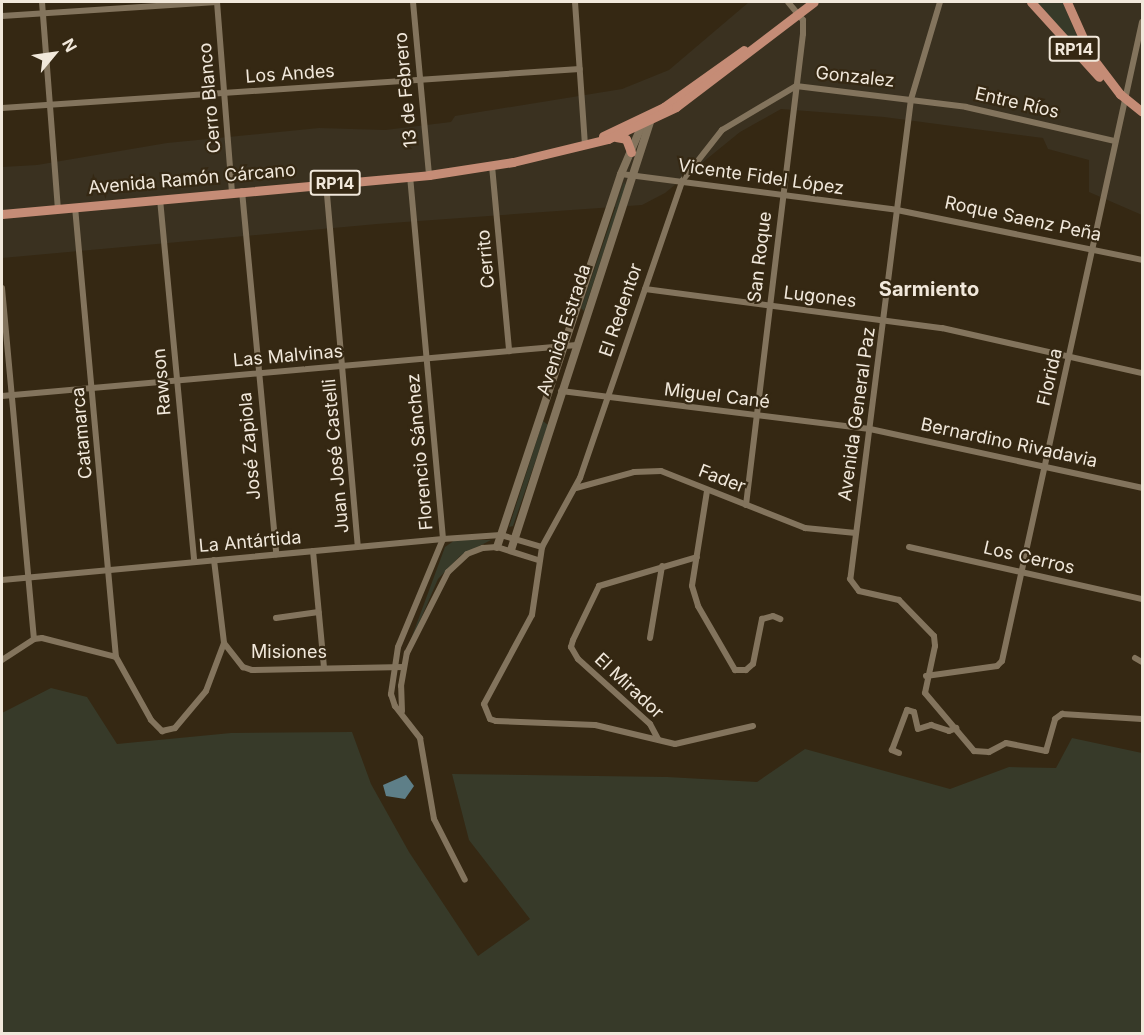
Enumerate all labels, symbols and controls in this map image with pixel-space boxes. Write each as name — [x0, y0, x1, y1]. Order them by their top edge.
north arrow — [24, 24, 84, 84]
street label: 13 de Febrero — [390, 31, 422, 149]
text: N — [58, 35, 81, 55]
road number: RP14 — [1048, 36, 1100, 62]
street label: Cerro Blanco — [194, 42, 226, 154]
street label: Los Andes — [245, 60, 335, 88]
street label: Gonzalez — [814, 62, 896, 92]
street label: Entre Ríos — [973, 83, 1061, 123]
street label: Vicente Fidel López — [677, 155, 845, 199]
street label: Avenida Ramón Cárcano — [87, 159, 297, 199]
road number: RP14 — [310, 170, 360, 196]
street label: Roque Saenz Peña — [943, 192, 1103, 246]
street label: San Roque — [744, 210, 776, 304]
street label: Cerrito — [473, 229, 499, 289]
street label: El Redentor — [595, 260, 647, 360]
street label: Avenida Estrada — [533, 262, 595, 398]
district label: Sarmiento — [879, 277, 979, 301]
street label: Lugones — [782, 282, 858, 312]
street label: Avenida General Paz — [834, 326, 880, 502]
street label: Las Malvinas — [232, 340, 344, 372]
street label: Florida — [1033, 346, 1067, 408]
street label: Rawson — [148, 348, 176, 416]
street label: Florencio Sánchez — [402, 373, 438, 531]
street label: Juan José Castelli — [318, 378, 354, 534]
street label: Miguel Cané — [663, 379, 771, 413]
street label: Catamarca — [67, 386, 97, 480]
street label: José Zapiola — [235, 391, 265, 501]
street label: Bernardino Rivadavia — [919, 414, 1099, 472]
street label: Fader — [695, 460, 749, 498]
street label: La Antártida — [198, 527, 302, 557]
street label: Los Cerros — [981, 537, 1077, 579]
street label: Misiones — [251, 641, 327, 663]
street label: El Mirador — [590, 649, 668, 723]

